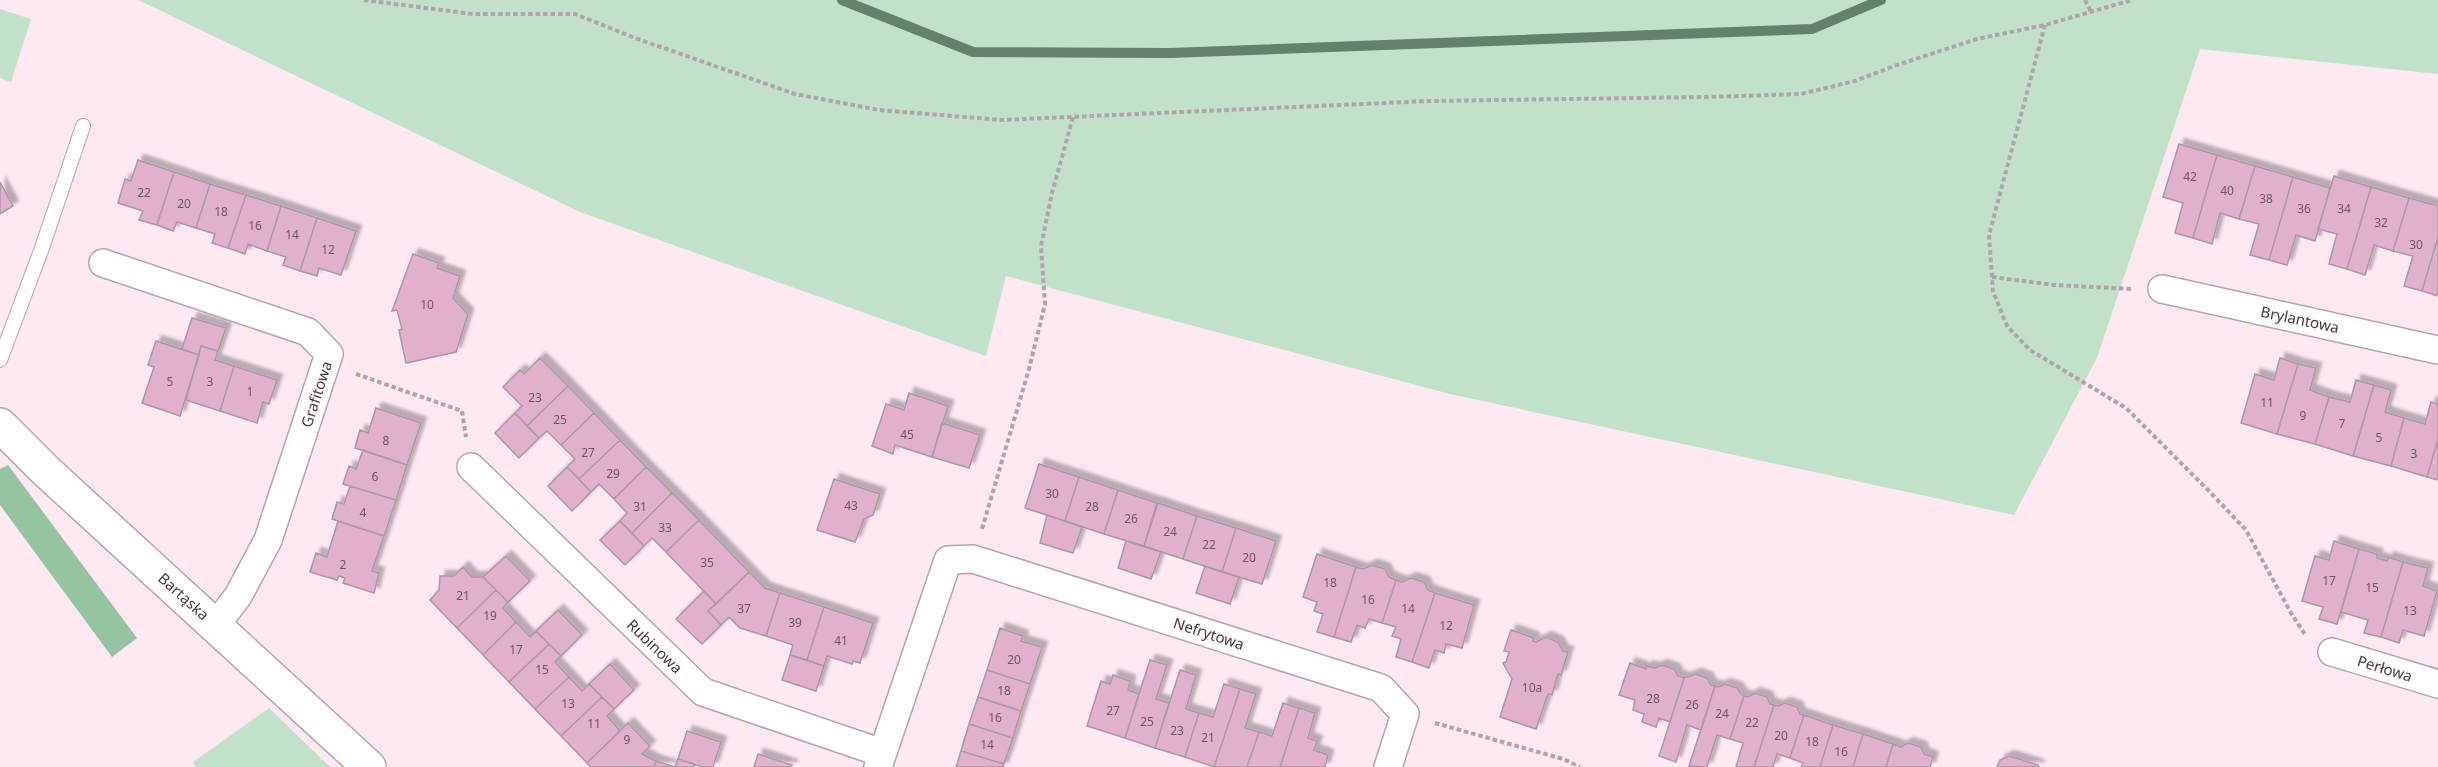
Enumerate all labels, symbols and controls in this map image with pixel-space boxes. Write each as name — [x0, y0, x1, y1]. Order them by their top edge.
house number: 42 — [2183, 168, 2197, 185]
house number: 40 — [2220, 182, 2234, 199]
house number: 22 — [137, 184, 151, 201]
house number: 38 — [2259, 190, 2273, 207]
house number: 20 — [177, 195, 191, 212]
house number: 36 — [2297, 200, 2311, 217]
house number: 34 — [2337, 200, 2351, 217]
house number: 18 — [214, 203, 228, 220]
house number: 32 — [2374, 214, 2388, 231]
house number: 16 — [248, 217, 262, 234]
house number: 14 — [285, 226, 299, 243]
house number: 30 — [2409, 236, 2423, 253]
house number: 12 — [321, 241, 335, 258]
house number: 10 — [420, 296, 434, 313]
street label: Brylantowa — [2259, 301, 2341, 337]
street label: Grafitowa — [296, 358, 336, 430]
house number: 5 — [167, 373, 174, 390]
house number: 3 — [207, 373, 214, 390]
house number: 1 — [247, 383, 253, 400]
house number: 23 — [528, 389, 542, 406]
house number: 11 — [2260, 394, 2274, 411]
house number: 9 — [2300, 407, 2307, 424]
house number: 25 — [553, 411, 567, 428]
house number: 7 — [2339, 415, 2346, 432]
house number: 45 — [900, 426, 914, 443]
house number: 5 — [2376, 429, 2383, 446]
house number: 8 — [383, 432, 390, 449]
house number: 27 — [581, 444, 595, 461]
house number: 3 — [2411, 445, 2418, 462]
house number: 29 — [606, 465, 620, 482]
house number: 6 — [372, 468, 379, 485]
house number: 30 — [1045, 485, 1059, 502]
house number: 43 — [844, 497, 858, 514]
house number: 31 — [633, 498, 647, 515]
house number: 28 — [1085, 498, 1099, 515]
house number: 4 — [360, 504, 367, 521]
house number: 26 — [1124, 510, 1138, 527]
house number: 33 — [658, 519, 672, 536]
house number: 24 — [1163, 523, 1177, 540]
house number: 22 — [1202, 536, 1216, 553]
house number: 20 — [1242, 549, 1256, 566]
house number: 35 — [700, 554, 714, 571]
house number: 2 — [340, 556, 347, 573]
street label: Bartąska — [154, 568, 214, 624]
house number: 17 — [2322, 572, 2336, 589]
house number: 18 — [1323, 574, 1337, 591]
house number: 15 — [2365, 579, 2379, 596]
house number: 21 — [456, 587, 470, 604]
house number: 16 — [1361, 591, 1375, 608]
house number: 37 — [737, 600, 751, 617]
house number: 14 — [1401, 600, 1415, 617]
house number: 13 — [2403, 602, 2417, 619]
house number: 19 — [483, 607, 497, 624]
street label: Nefrytowa — [1171, 612, 1247, 654]
house number: 39 — [788, 614, 802, 631]
street label: Rubinowa — [623, 615, 687, 677]
house number: 12 — [1439, 617, 1453, 634]
house number: 41 — [834, 632, 848, 649]
house number: 17 — [509, 641, 523, 658]
street label: Perłowa — [2355, 650, 2415, 686]
house number: 20 — [1007, 651, 1021, 668]
house number: 15 — [535, 661, 549, 678]
house number: 10a — [1522, 679, 1542, 696]
house number: 18 — [997, 682, 1011, 699]
house number: 28 — [1646, 690, 1660, 707]
house number: 13 — [561, 695, 575, 712]
house number: 26 — [1685, 696, 1699, 713]
house number: 27 — [1106, 702, 1120, 719]
house number: 24 — [1715, 705, 1729, 722]
house number: 16 — [988, 709, 1002, 726]
house number: 25 — [1140, 713, 1154, 730]
house number: 22 — [1745, 714, 1759, 731]
house number: 11 — [587, 715, 601, 732]
house number: 23 — [1170, 722, 1184, 739]
house number: 20 — [1774, 727, 1788, 744]
house number: 21 — [1201, 729, 1215, 746]
house number: 9 — [624, 731, 631, 748]
house number: 18 — [1805, 733, 1819, 750]
house number: 14 — [980, 736, 994, 753]
house number: 16 — [1834, 743, 1848, 760]

